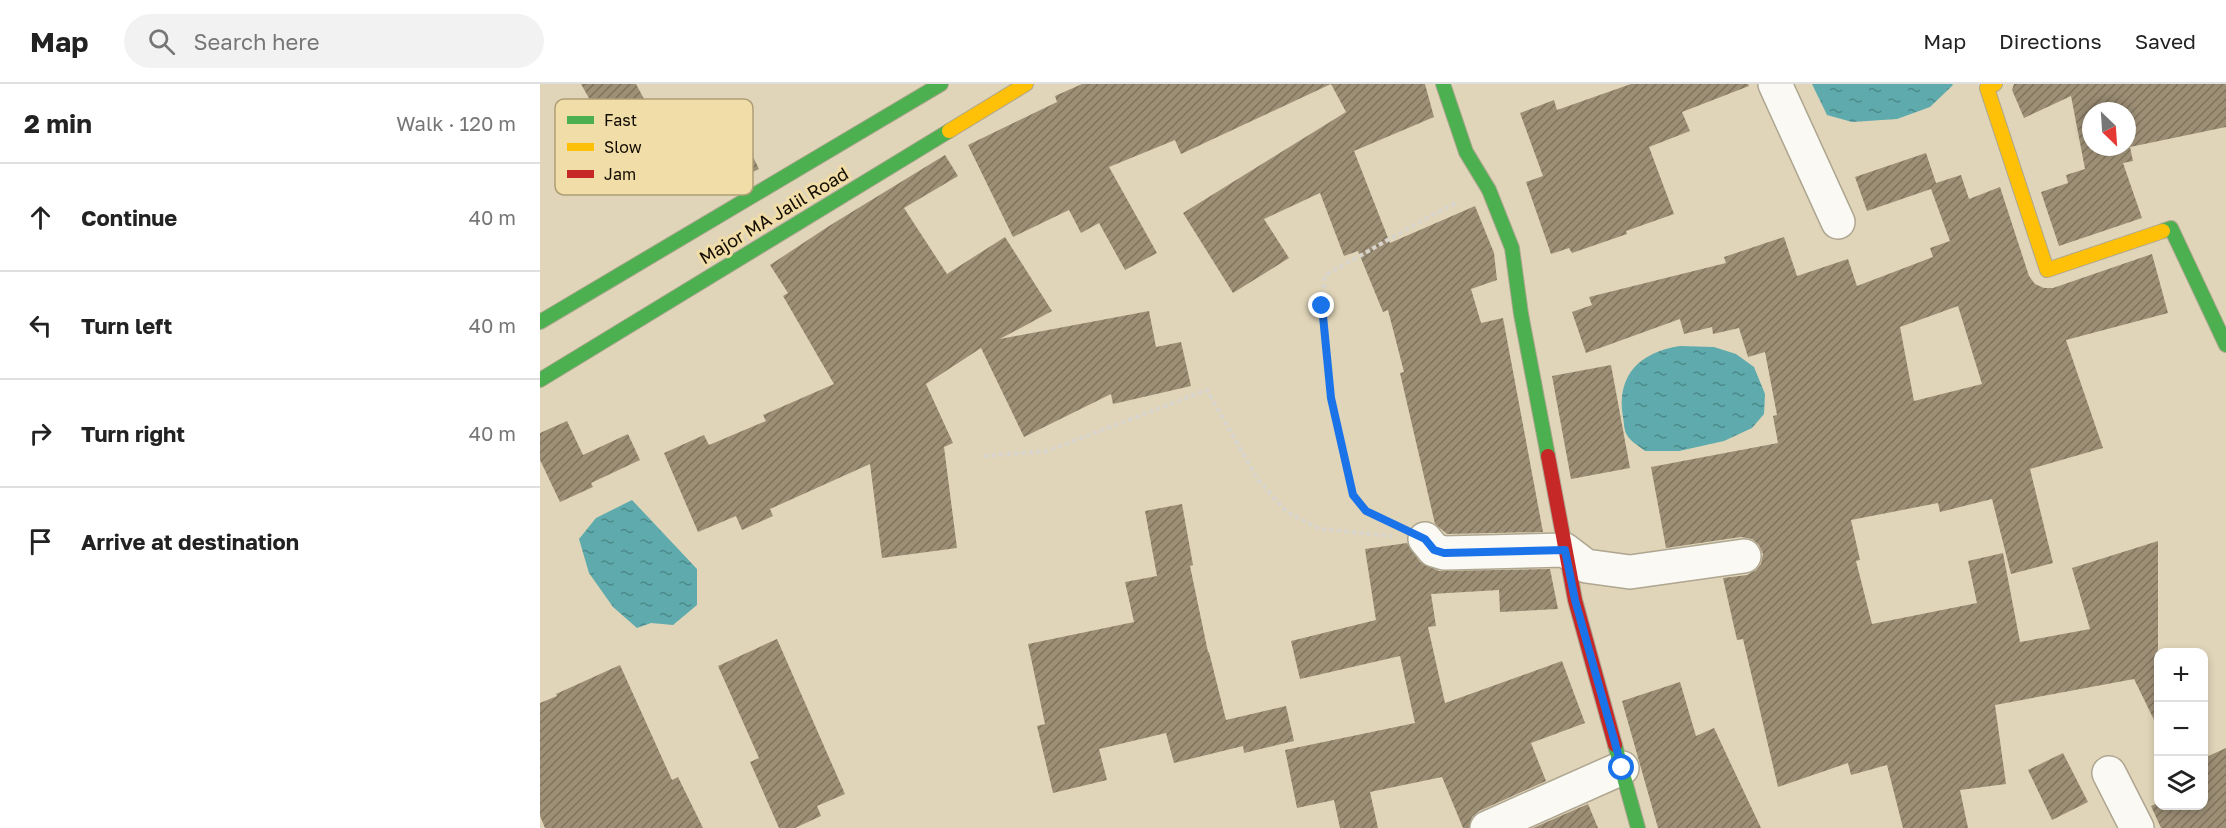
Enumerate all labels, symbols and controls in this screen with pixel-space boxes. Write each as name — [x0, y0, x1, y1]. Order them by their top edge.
search box — [124, 14, 544, 68]
text: Map — [30, 25, 88, 58]
icon: search — [145, 25, 178, 58]
text: Search here — [193, 28, 319, 55]
text: Map — [1923, 28, 1966, 54]
text: Directions — [1999, 28, 2102, 54]
text: Saved — [2135, 28, 2196, 54]
legend — [555, 99, 753, 195]
north arrow — [2082, 102, 2136, 156]
text: 2 min — [24, 108, 92, 139]
text: Fast — [604, 110, 637, 130]
text: Walk · 120 m — [396, 111, 516, 135]
text: Slow — [604, 137, 642, 157]
street label: Major MA Jalil Road — [695, 162, 852, 268]
text: Jam — [604, 164, 636, 184]
icon: ahead — [24, 201, 57, 234]
text: Continue — [81, 204, 177, 231]
text: 40 m — [469, 205, 516, 229]
route end — [1308, 292, 1334, 318]
icon: left — [24, 309, 57, 342]
text: Turn left — [81, 312, 172, 339]
text: 40 m — [469, 313, 516, 337]
icon: right — [24, 417, 57, 450]
text: Turn right — [81, 420, 185, 447]
text: 40 m — [469, 421, 516, 445]
icon: arrive — [24, 525, 57, 558]
text: Arrive at destination — [81, 528, 299, 555]
map controls — [2154, 648, 2208, 810]
button: + — [2154, 648, 2208, 702]
button: − — [2154, 702, 2208, 756]
route start — [1608, 754, 1634, 780]
button: layers — [2154, 756, 2208, 810]

